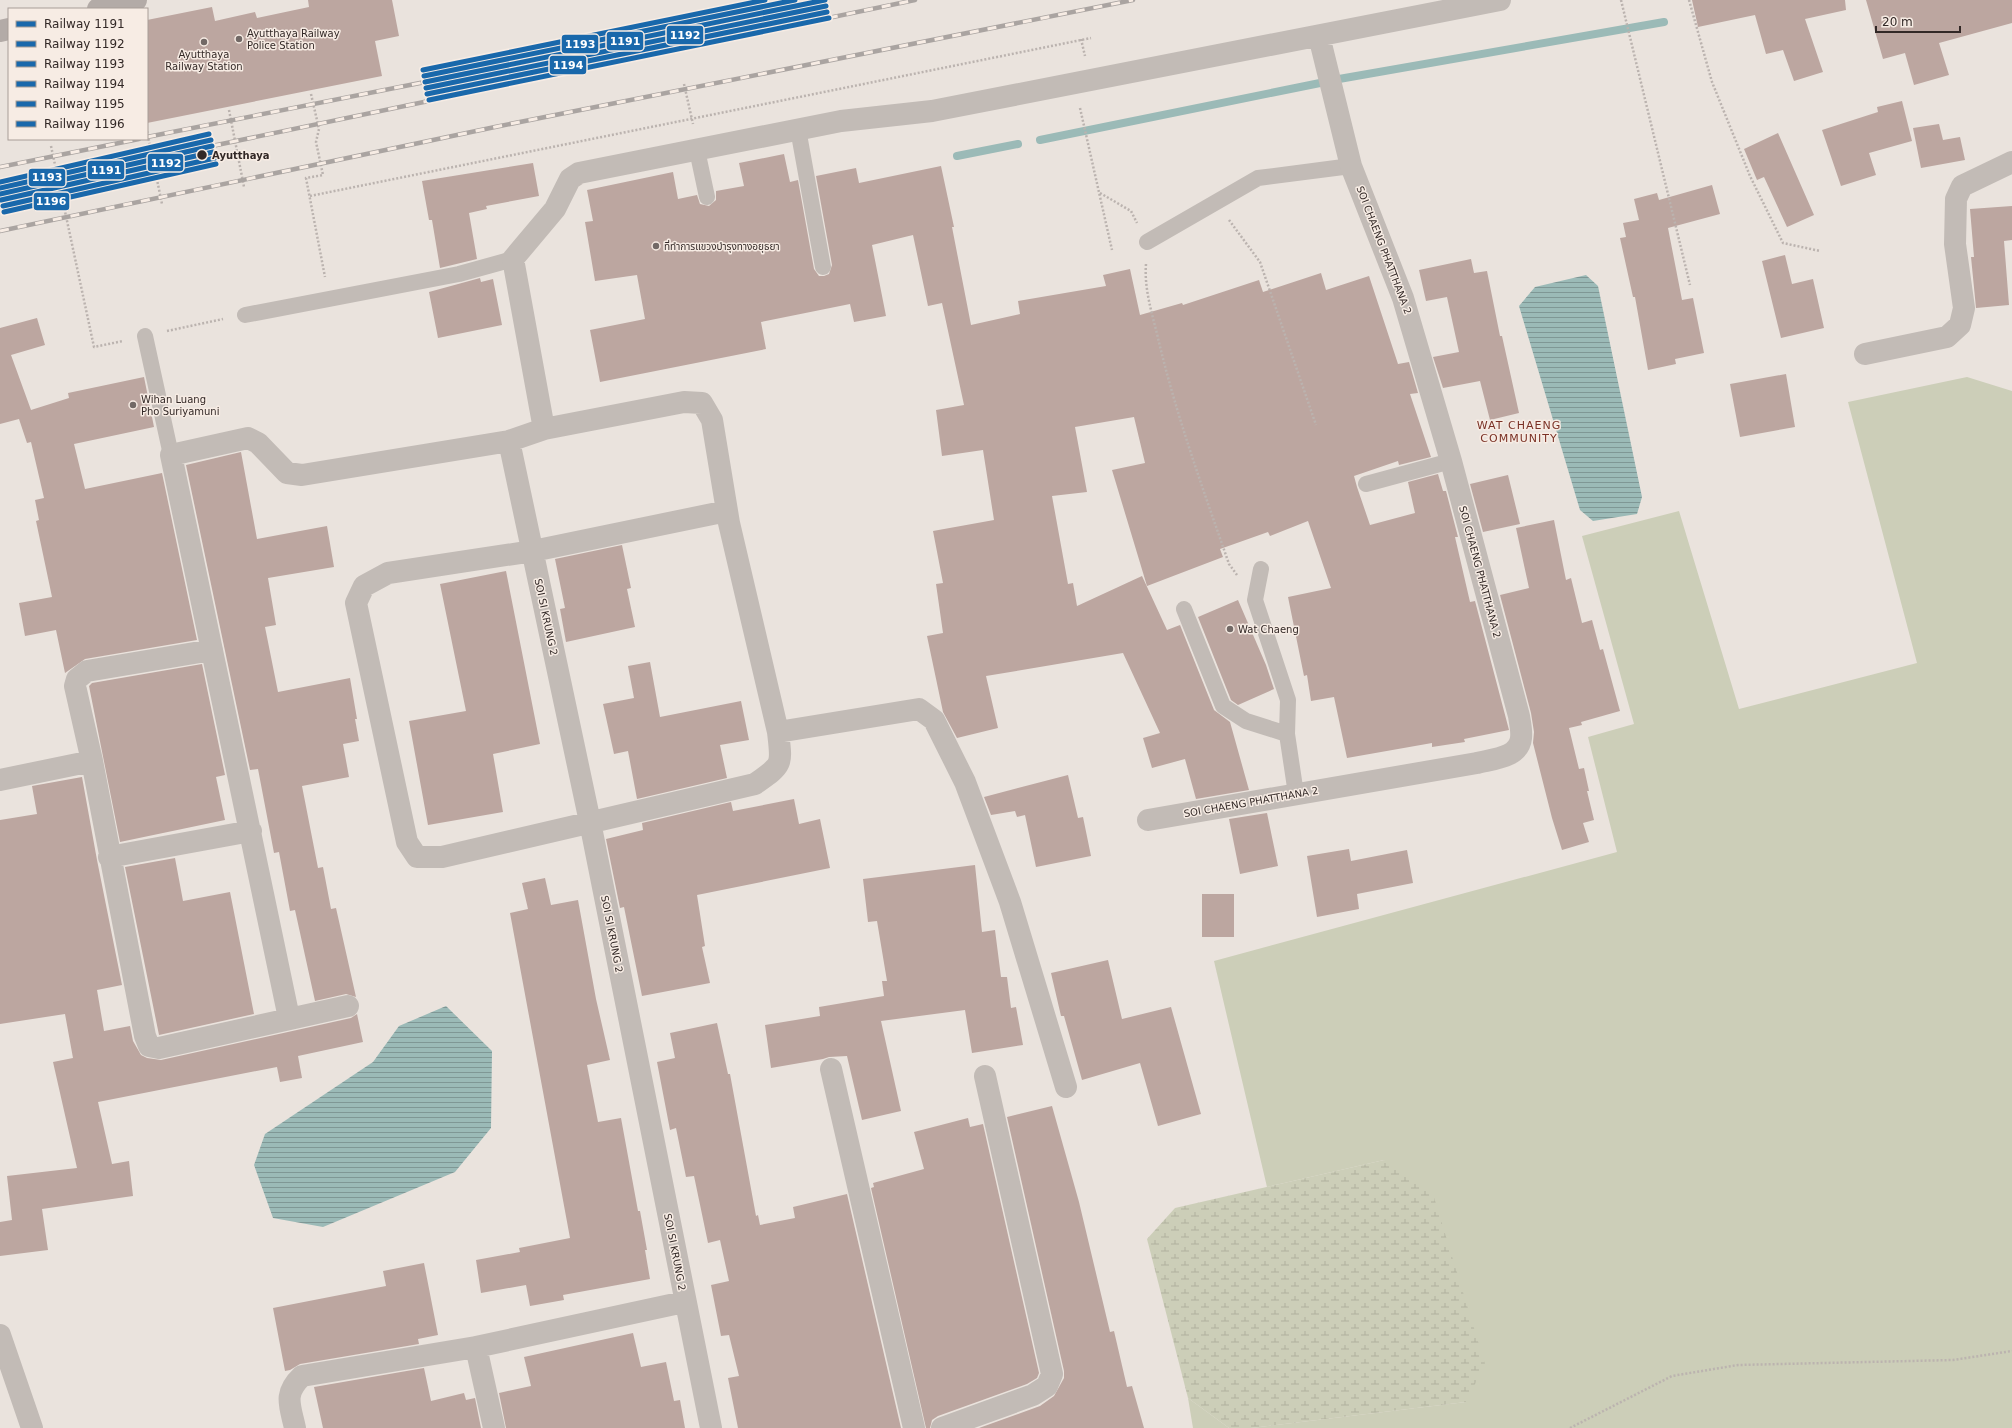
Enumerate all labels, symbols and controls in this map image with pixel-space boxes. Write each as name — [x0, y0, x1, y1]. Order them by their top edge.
legend — [8, 8, 148, 140]
scale bar — [1876, 8, 1960, 34]
text: 20 m — [1882, 15, 1913, 29]
text: Railway 1191 — [44, 17, 125, 31]
line badge: 1192 — [666, 25, 704, 45]
place label: Ayutthaya Railway Police Station — [247, 28, 340, 51]
text: 1192 — [670, 29, 700, 42]
line badge: 1191 — [606, 31, 644, 51]
marker: Ayutthaya Railway Police Station — [234, 34, 244, 44]
line badge: 1193 — [561, 34, 599, 54]
text: 1191 — [610, 35, 640, 48]
text: Railway 1192 — [44, 37, 125, 51]
marker: Ayutthaya Railway Station — [199, 37, 209, 47]
text: 1193 — [565, 38, 595, 51]
place label: Ayutthaya Railway Station — [165, 49, 243, 72]
line badge: 1194 — [549, 55, 587, 75]
text: Railway 1193 — [44, 57, 125, 71]
text: 1194 — [553, 59, 584, 72]
text: Railway 1194 — [44, 77, 125, 91]
text: Railway 1195 — [44, 97, 125, 111]
text: Railway 1196 — [44, 117, 125, 131]
marker: Ayutthaya — [195, 148, 209, 162]
place label: Ayutthaya — [212, 150, 269, 161]
line badge: 1192 — [147, 153, 184, 172]
text: 1192 — [151, 157, 181, 170]
line badge: 1191 — [87, 160, 125, 180]
text: 1191 — [91, 164, 121, 177]
line badge: 1193 — [28, 168, 66, 187]
text: 1193 — [32, 171, 62, 184]
street label: SOI CHAENG PHATTHANA 2 — [1354, 184, 1414, 316]
line badge: 1196 — [33, 192, 70, 211]
text: 1196 — [36, 195, 67, 208]
place label: ที่ทำการแขวงบำรุงทางอยุธยา — [664, 239, 780, 253]
marker: ที่ทำการแขวงบำรุงทางอยุธยา — [651, 241, 661, 251]
place label: Wihan Luang Pho Suriyamuni — [141, 394, 219, 417]
marker: Wihan Luang Pho Suriyamuni — [128, 400, 138, 410]
district label: WAT CHAENG COMMUNITY — [1477, 419, 1561, 445]
street label: SOI CHAENG PHATTHANA 2 — [1457, 505, 1503, 639]
street label: SOI SI KRUNG 2 — [532, 578, 560, 656]
marker: Wat Chaeng — [1225, 624, 1235, 634]
place label: Wat Chaeng — [1238, 624, 1299, 635]
street label: SOI CHAENG PHATTHANA 2 — [1183, 785, 1319, 819]
street label: SOI SI KRUNG 2 — [599, 894, 625, 974]
street label: SOI SI KRUNG 2 — [662, 1212, 688, 1292]

